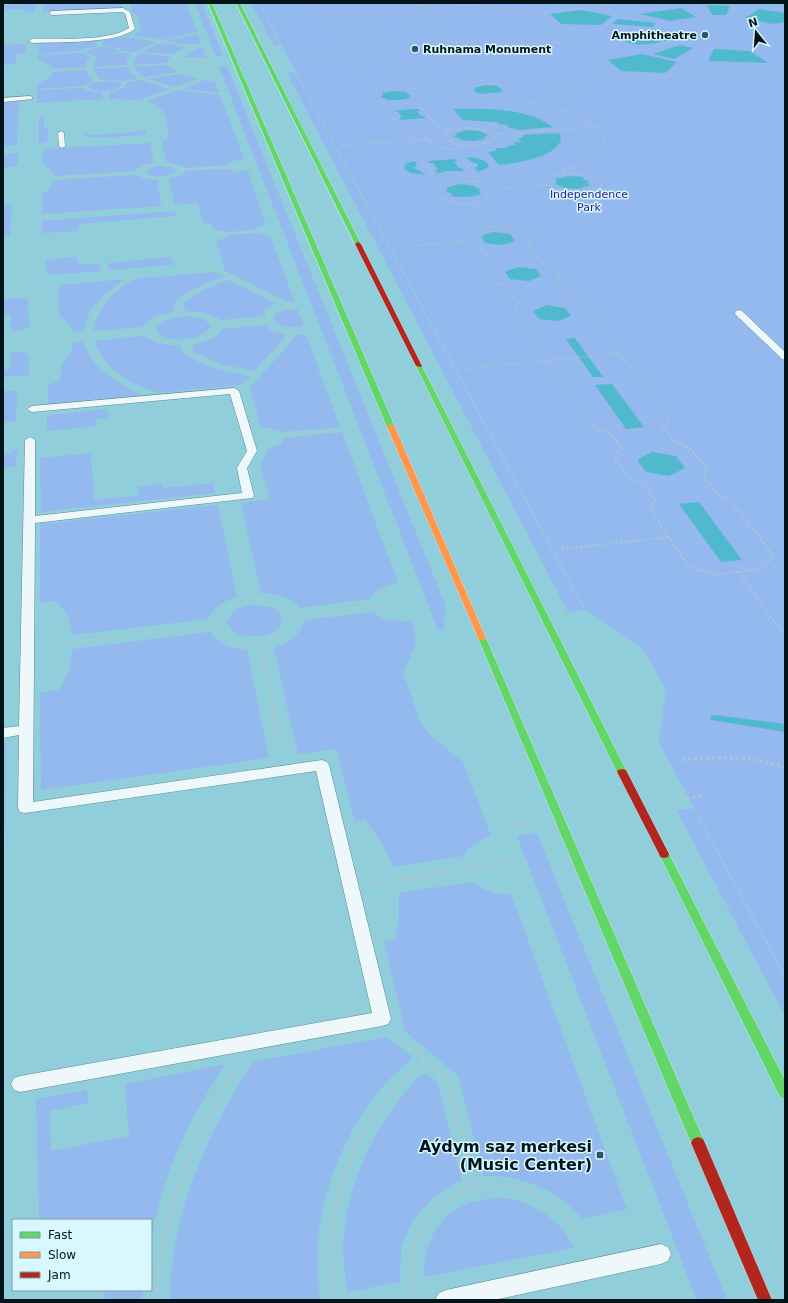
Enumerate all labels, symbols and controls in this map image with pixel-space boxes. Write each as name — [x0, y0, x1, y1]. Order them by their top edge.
north arrow — [736, 12, 776, 52]
text: N — [747, 15, 760, 30]
place label: Amphitheatre — [611, 29, 697, 42]
marker: Amphitheatre — [700, 30, 710, 40]
place label: Ruhnama Monument — [423, 43, 551, 56]
marker: Ruhnama Monument — [410, 44, 420, 54]
park label: Independence Park — [550, 188, 628, 214]
place label: Aýdym saz merkesi (Music Center) — [419, 1137, 592, 1174]
marker: Aýdym saz merkesi (Music Center) — [595, 1150, 605, 1160]
legend — [12, 1219, 152, 1291]
text: Fast — [48, 1228, 72, 1242]
text: Slow — [48, 1248, 76, 1262]
text: Jam — [47, 1268, 71, 1282]

